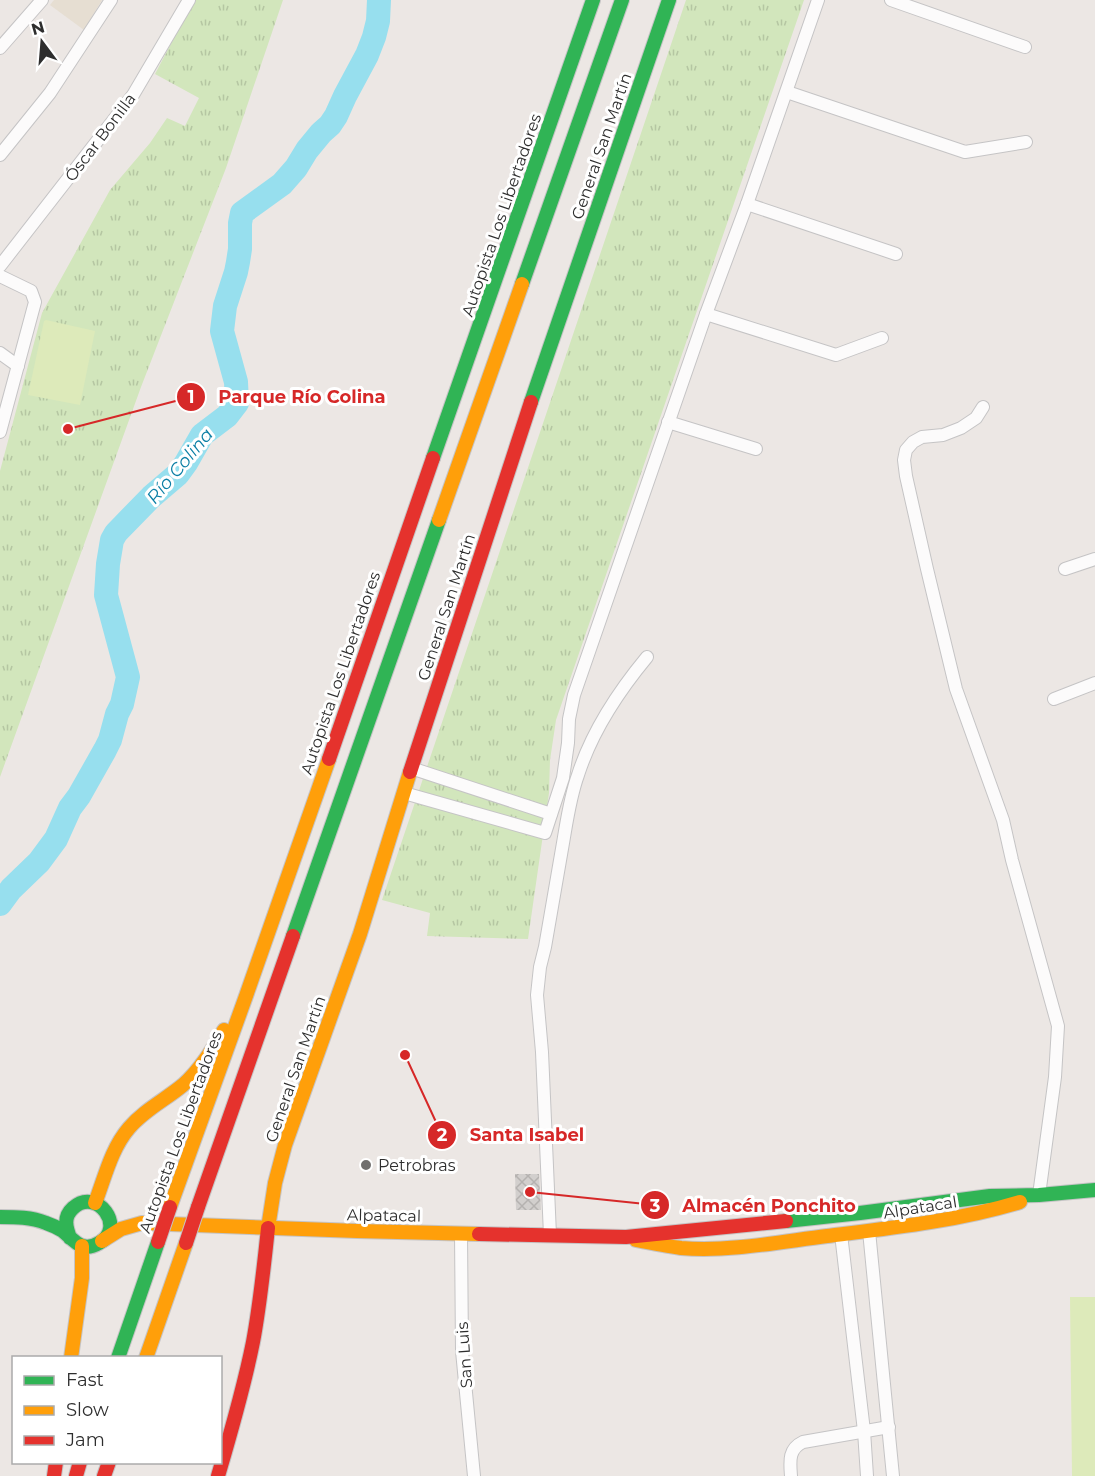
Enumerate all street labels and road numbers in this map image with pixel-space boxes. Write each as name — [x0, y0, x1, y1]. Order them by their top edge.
street label: General San Martín — [568, 71, 635, 222]
street label: Óscar Bonilla — [61, 89, 140, 185]
street label: Autopista Los Libertadores — [458, 111, 545, 319]
street label: General San Martín — [414, 531, 479, 683]
street label: Autopista Los Libertadores — [297, 569, 384, 777]
street label: General San Martín — [262, 994, 329, 1145]
street label: Autopista Los Libertadores — [135, 1028, 226, 1236]
street label: Alpatacal — [882, 1192, 958, 1223]
street label: Alpatacal — [347, 1205, 421, 1226]
street label: San Luis — [453, 1321, 476, 1389]

